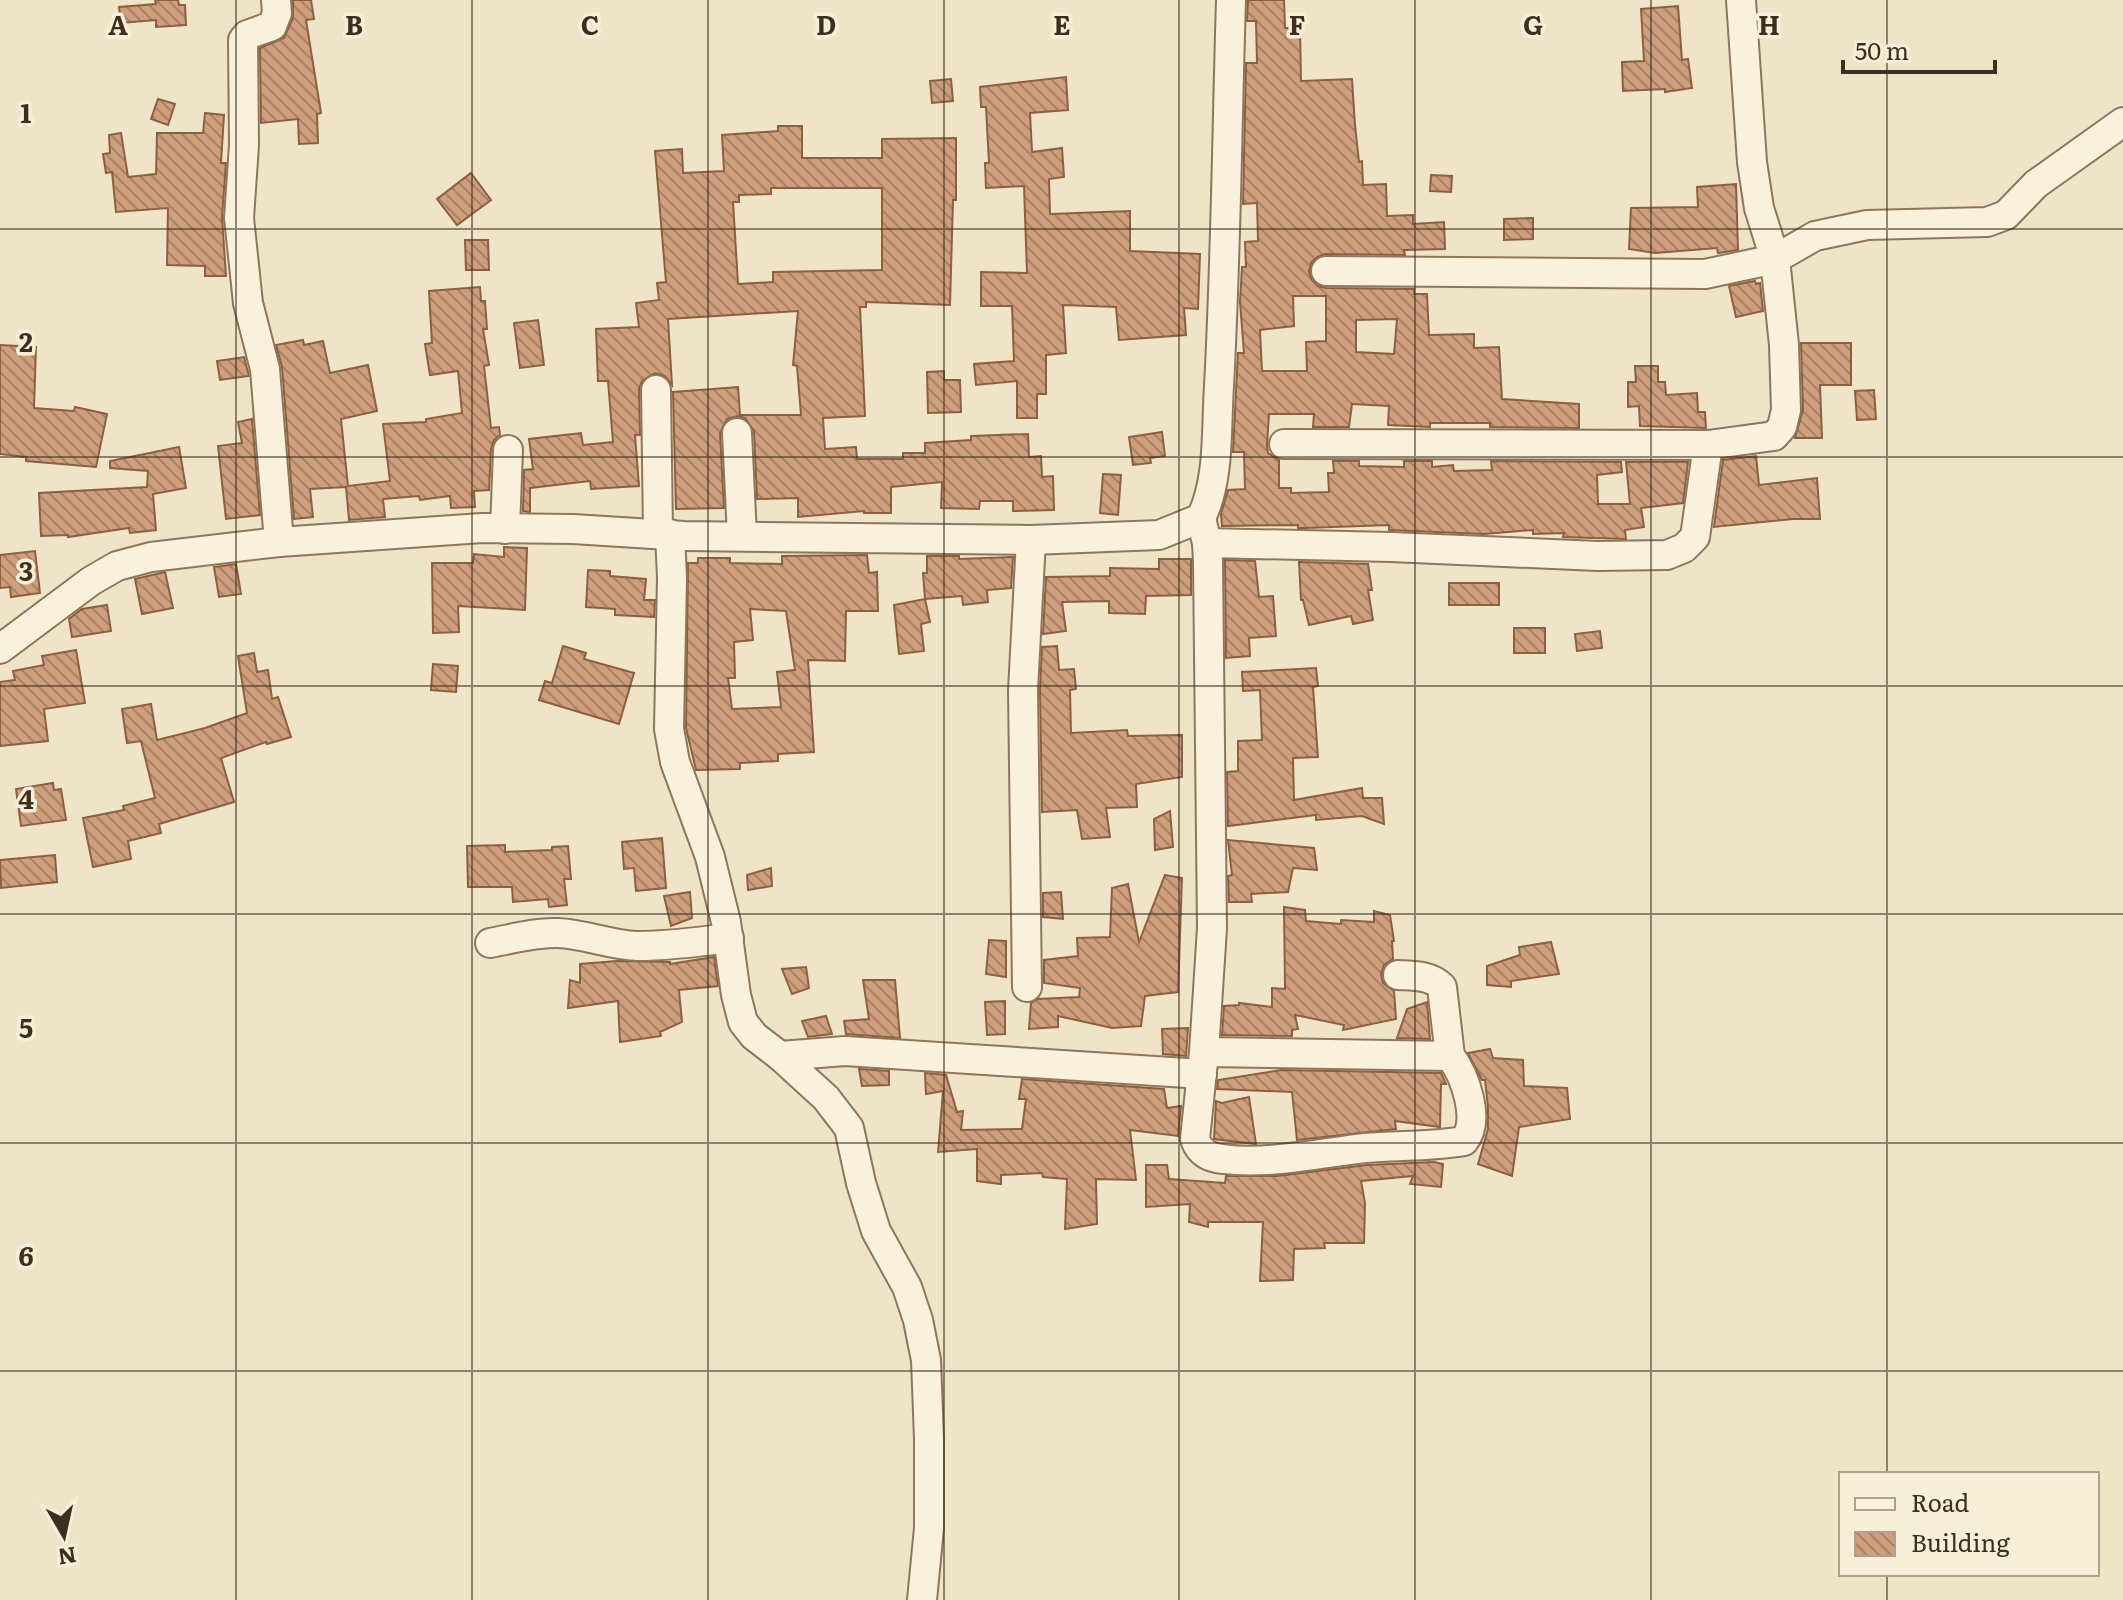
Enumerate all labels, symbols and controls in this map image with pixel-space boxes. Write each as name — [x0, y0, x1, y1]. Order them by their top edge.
text: A — [108, 4, 128, 43]
text: B — [345, 4, 363, 43]
text: C — [581, 4, 599, 43]
text: D — [816, 4, 836, 43]
text: E — [1053, 4, 1071, 43]
text: F — [1289, 4, 1305, 43]
text: G — [1523, 4, 1543, 43]
text: H — [1758, 4, 1780, 43]
scale bar — [1843, 24, 1995, 74]
text: 50 m — [1855, 32, 1909, 67]
text: 1 — [21, 92, 32, 131]
text: 2 — [19, 321, 33, 360]
text: 3 — [19, 550, 33, 589]
text: 4 — [18, 778, 34, 817]
text: 5 — [19, 1007, 33, 1046]
text: 6 — [18, 1235, 34, 1274]
legend — [1839, 1472, 2099, 1576]
text: Road — [1911, 1484, 1970, 1519]
north arrow — [24, 1496, 104, 1576]
text: Building — [1911, 1524, 2010, 1559]
text: N — [56, 1539, 79, 1575]

